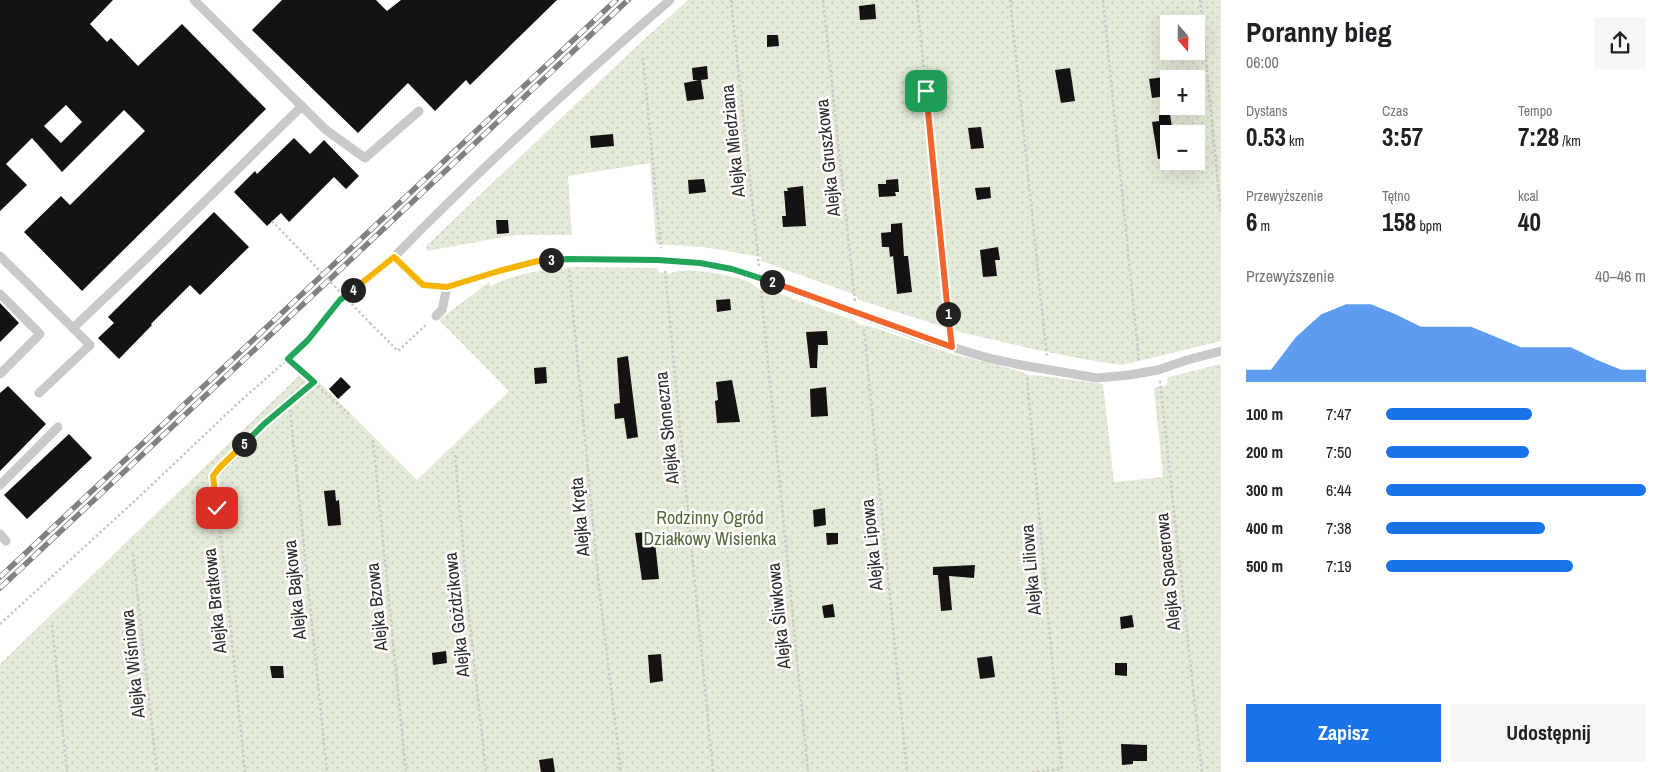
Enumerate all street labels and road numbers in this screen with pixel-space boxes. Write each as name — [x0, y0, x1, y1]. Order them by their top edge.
street label: Alejka Miedziana — [714, 83, 751, 200]
street label: Alejka Gruszkowa — [809, 98, 846, 219]
street label: Alejka Słoneczna — [648, 370, 685, 487]
street label: Alejka Kręta — [564, 476, 596, 559]
street label: Alejka Lipowa — [854, 498, 889, 593]
street label: Alejka Spacerowa — [1149, 512, 1186, 633]
street label: Alejka Liliowa — [1014, 524, 1047, 617]
street label: Alejka Bajkowa — [277, 539, 312, 642]
street label: Alejka Bratkowa — [197, 547, 233, 656]
street label: Alejka Gożdzikowa — [438, 551, 476, 680]
street label: Alejka Bzowa — [359, 562, 394, 653]
street label: Alejka Śliwkowa — [760, 562, 797, 671]
street label: Alejka Wiśniowa — [114, 608, 151, 721]

